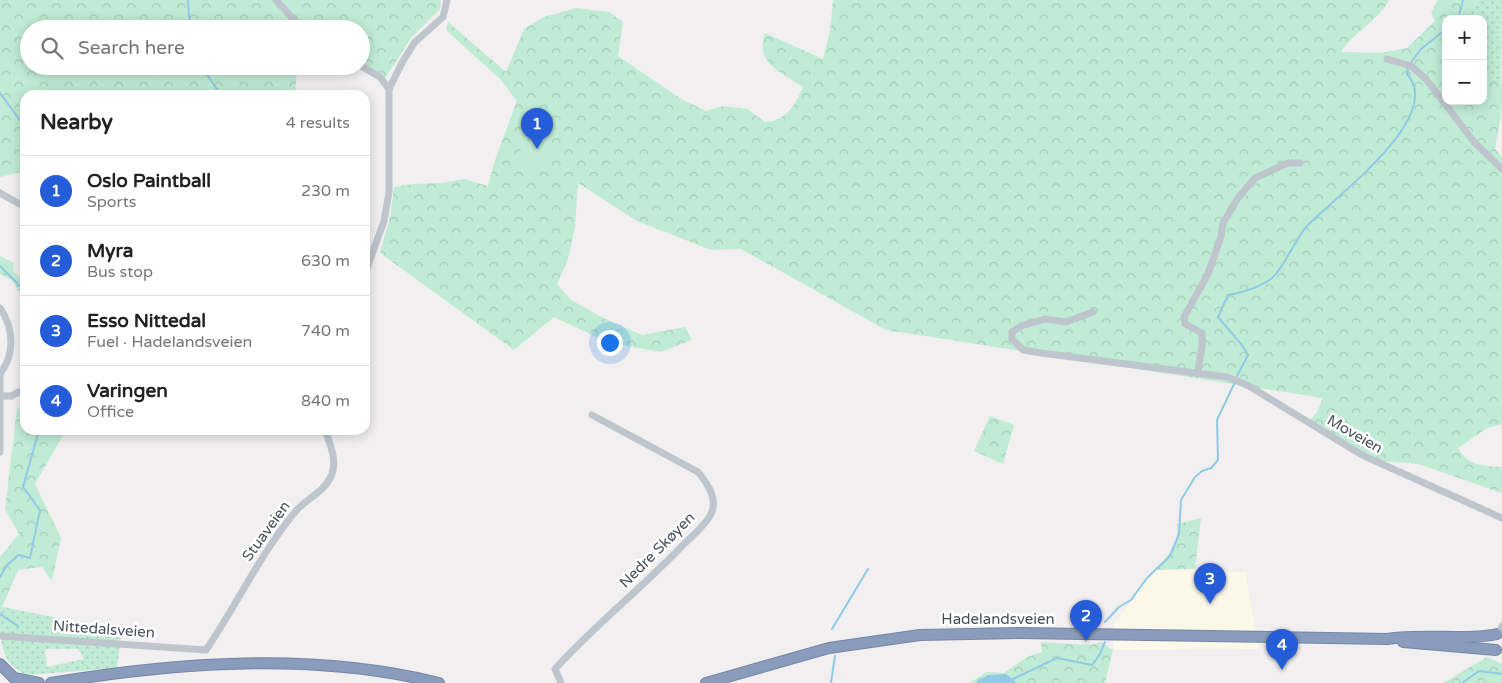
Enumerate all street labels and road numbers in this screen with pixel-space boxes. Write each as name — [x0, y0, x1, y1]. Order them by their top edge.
street label: Moveien — [1324, 411, 1386, 457]
street label: Stuaveien — [238, 497, 294, 565]
street label: Nedre Skøyen — [615, 508, 699, 592]
street label: Hadelandsveien — [941, 610, 1055, 628]
street label: Nittedalsveien — [53, 616, 155, 642]

